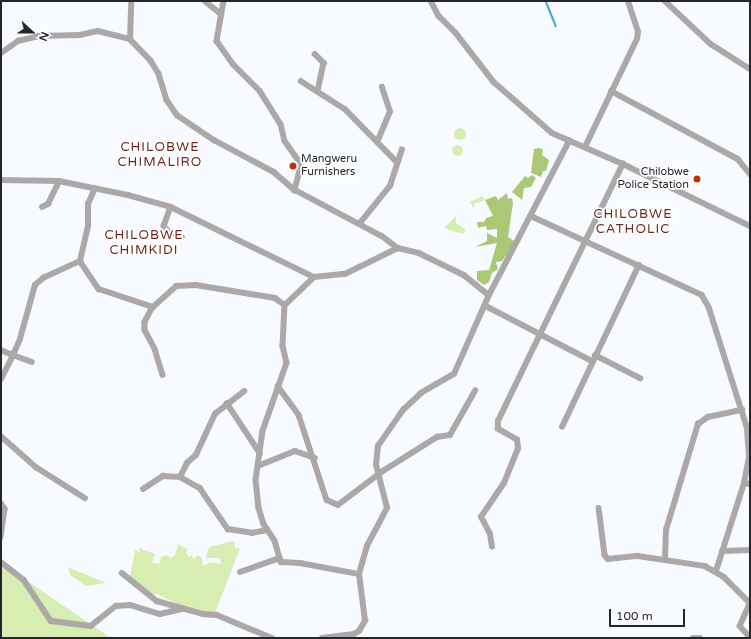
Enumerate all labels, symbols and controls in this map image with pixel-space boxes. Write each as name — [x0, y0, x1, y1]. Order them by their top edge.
north arrow — [12, 12, 52, 52]
text: N — [36, 30, 51, 43]
district label: CHILOBWE CHIMALIRO — [118, 140, 202, 171]
place label: Mangweru Furnishers — [301, 153, 357, 179]
marker: Mangweru Furnishers — [288, 161, 298, 171]
place label: Chilobwe Police Station — [618, 166, 689, 192]
marker: Chilobwe Police Station — [692, 174, 702, 184]
district label: CHILOBWE CATHOLIC — [593, 207, 673, 238]
district label: CHILOBWE CHIMKIDI — [104, 228, 184, 259]
scale bar — [611, 601, 687, 627]
text: 100 m — [616, 609, 653, 623]

